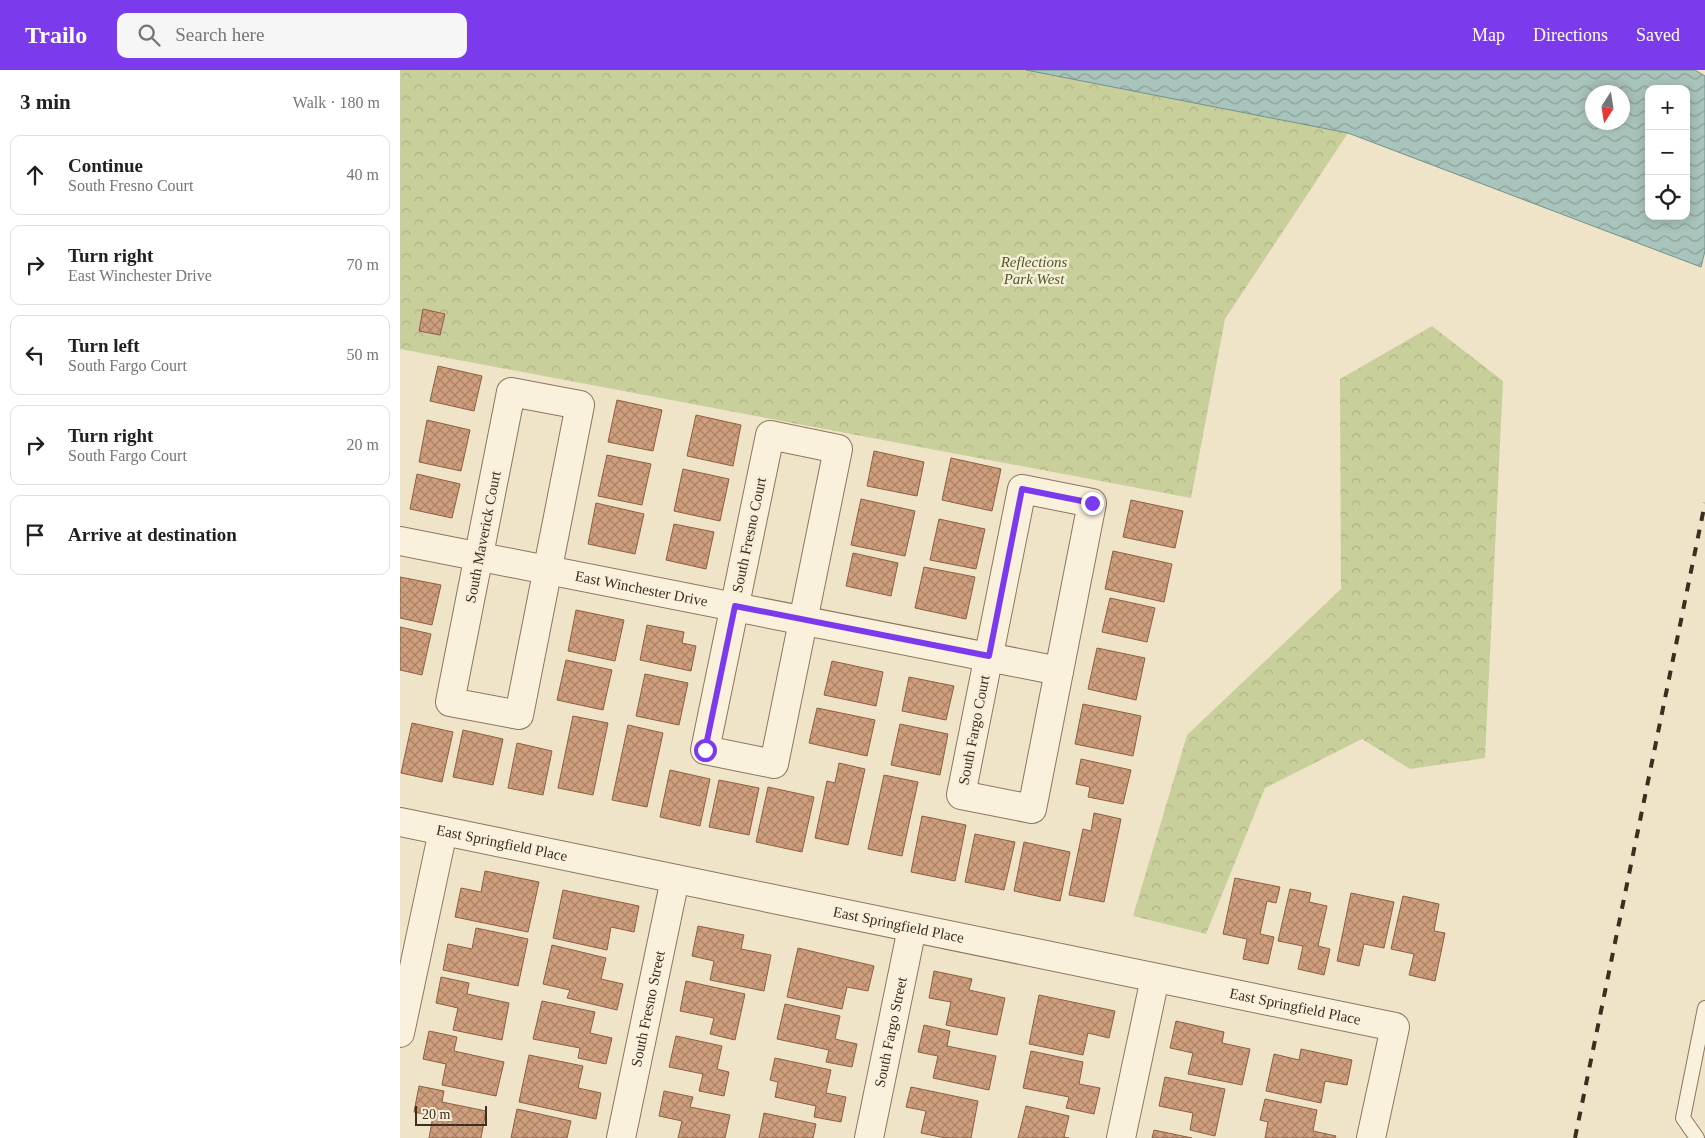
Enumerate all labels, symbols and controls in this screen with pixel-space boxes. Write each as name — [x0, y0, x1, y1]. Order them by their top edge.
search box — [117, 13, 467, 58]
icon: search — [135, 21, 163, 49]
text: Trailo — [25, 22, 87, 48]
text: Search here — [175, 24, 264, 45]
text: Map — [1472, 25, 1505, 45]
text: Directions — [1533, 25, 1608, 45]
text: Saved — [1636, 25, 1680, 45]
north arrow — [1585, 85, 1630, 130]
map controls — [1645, 85, 1690, 220]
button: + — [1645, 85, 1690, 130]
text: 3 min — [20, 90, 71, 114]
text: Walk · 180 m — [293, 94, 380, 111]
button: − — [1645, 130, 1690, 175]
text: Continue — [68, 155, 143, 176]
icon: ahead — [21, 161, 49, 189]
text: 40 m — [347, 166, 379, 183]
button: locate — [1645, 175, 1690, 220]
text: South Fresno Court — [68, 177, 193, 194]
text: Turn right — [68, 245, 153, 266]
icon: right — [21, 251, 49, 279]
park label: Reflections Park West — [1000, 254, 1067, 287]
text: 70 m — [347, 256, 379, 273]
text: East Winchester Drive — [68, 267, 212, 284]
text: Turn left — [68, 335, 140, 356]
icon: left — [21, 341, 49, 369]
text: 50 m — [347, 346, 379, 363]
text: South Fargo Court — [68, 357, 187, 374]
text: Turn right — [68, 425, 153, 446]
icon: right — [21, 431, 49, 459]
text: 20 m — [347, 436, 379, 453]
text: South Fargo Court — [68, 447, 187, 464]
street label: South Maverick Court — [462, 469, 504, 604]
street label: South Fresno Court — [729, 475, 769, 594]
route end — [1081, 492, 1104, 515]
icon: arrive — [21, 521, 49, 549]
text: Arrive at destination — [68, 524, 237, 545]
street label: East Winchester Drive — [574, 568, 709, 610]
street label: South Fargo Court — [956, 673, 993, 786]
route start — [694, 739, 717, 762]
street label: East Springfield Place — [435, 822, 569, 864]
street label: East Springfield Place — [832, 903, 966, 946]
street label: South Fresno Street — [628, 948, 668, 1068]
street label: South Fargo Street — [872, 975, 910, 1089]
street label: East Springfield Place — [1228, 985, 1362, 1028]
scale bar — [415, 1103, 488, 1126]
text: 20 m — [422, 1107, 450, 1122]

